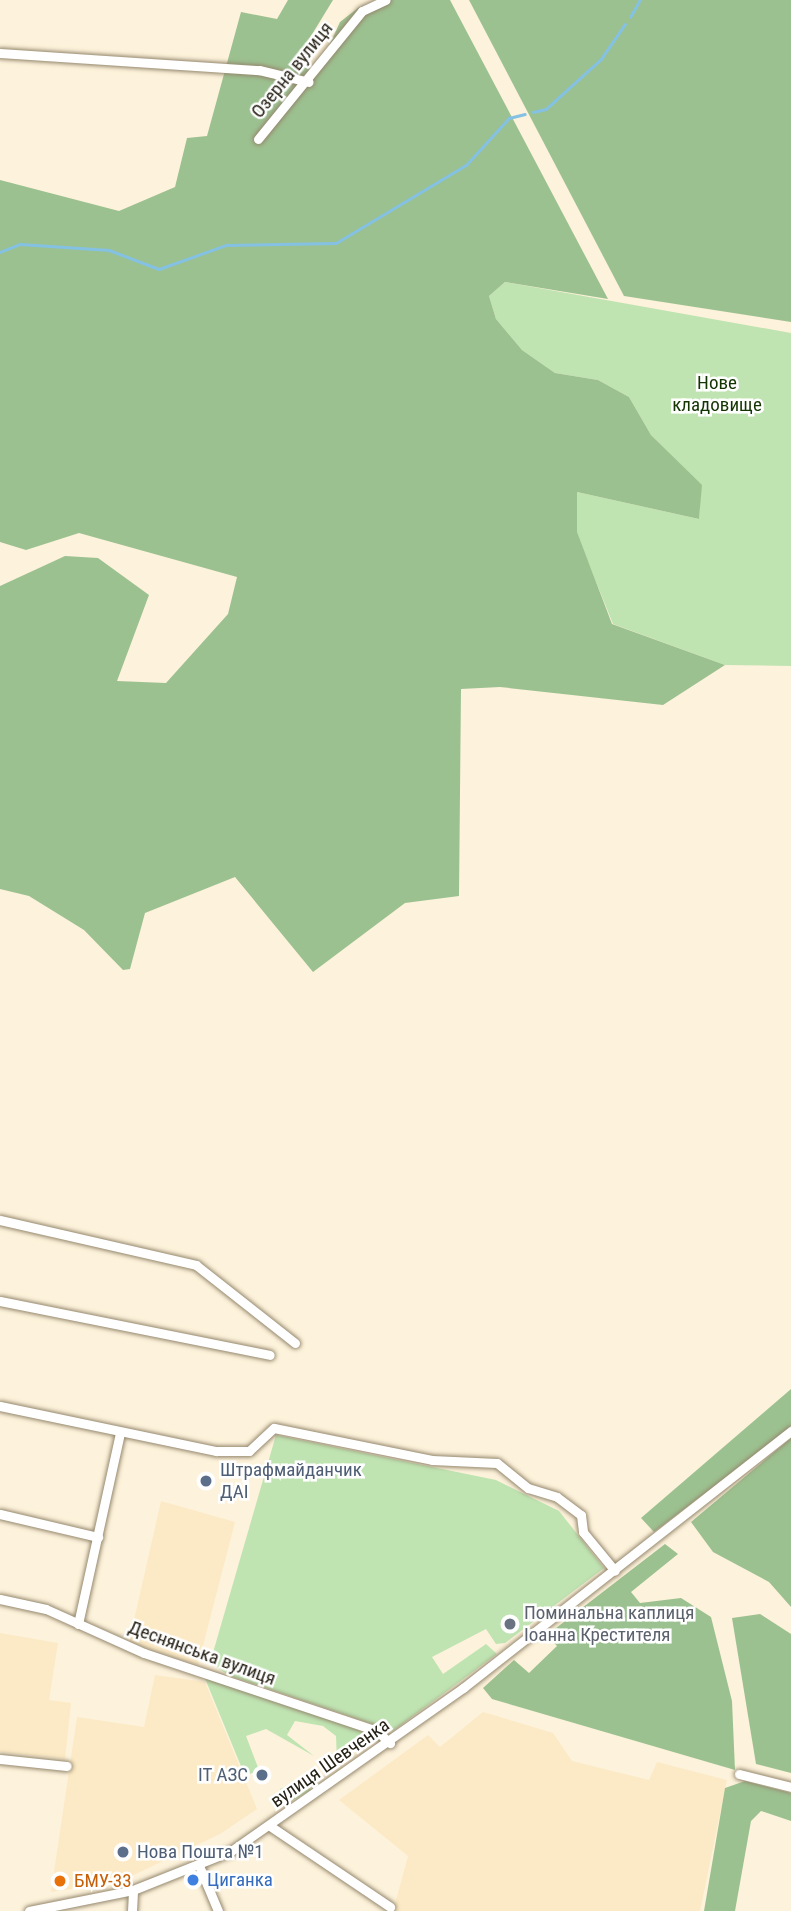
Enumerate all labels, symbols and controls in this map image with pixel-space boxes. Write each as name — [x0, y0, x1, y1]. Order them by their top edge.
street label: Озерна вулиця — [246, 17, 338, 123]
park label: Нове кладовище — [672, 372, 762, 416]
place label: Штрафмайданчик ДАІ — [220, 1459, 362, 1503]
marker: Штрафмайданчик ДАІ — [198, 1473, 214, 1489]
place label: Поминальна каплиця Іоанна Крестителя — [524, 1602, 694, 1646]
street label: Деснянська вулиця — [125, 1616, 279, 1690]
marker: Поминальна каплиця Іоанна Крестителя — [502, 1616, 518, 1632]
street label: вулиця Шевченка — [266, 1714, 394, 1812]
place label: ІТ АЗС — [198, 1764, 248, 1786]
marker: ІТ АЗС — [254, 1767, 270, 1783]
place label: Нова Пошта №1 — [137, 1841, 264, 1863]
marker: Нова Пошта №1 — [115, 1844, 131, 1860]
place label: Циганка — [207, 1869, 273, 1891]
place label: БМУ-33 — [74, 1870, 132, 1892]
marker: Циганка — [185, 1872, 201, 1888]
marker: БМУ-33 — [52, 1873, 68, 1889]

